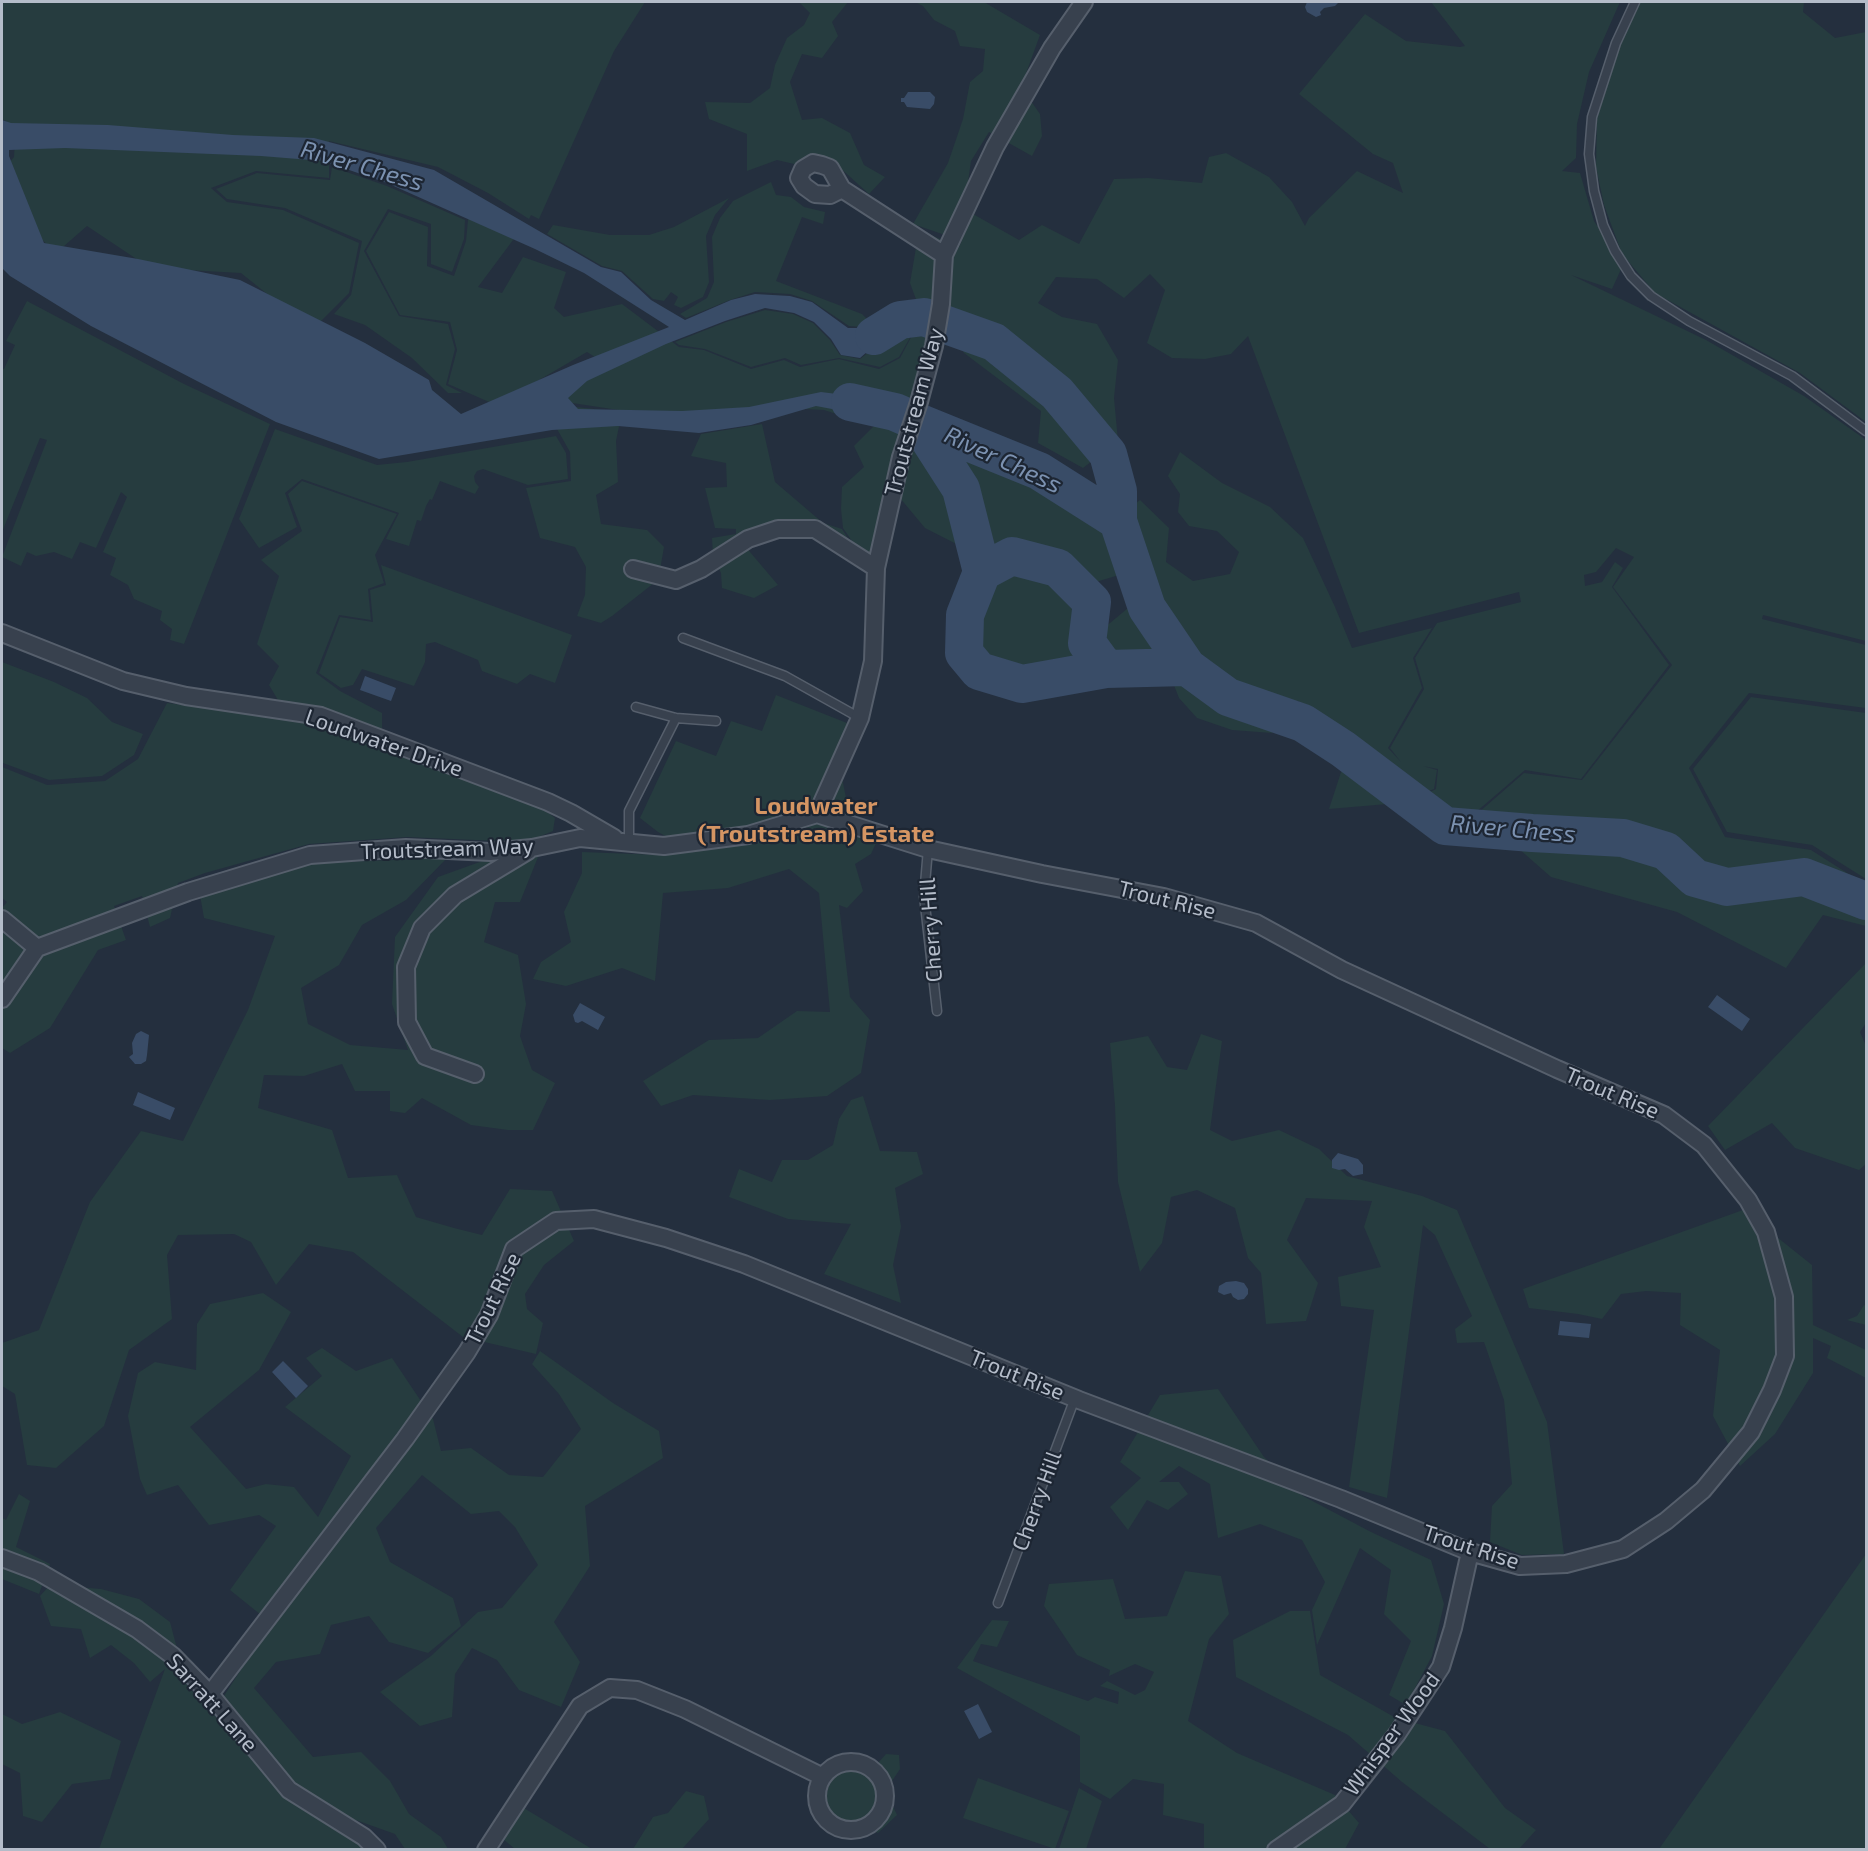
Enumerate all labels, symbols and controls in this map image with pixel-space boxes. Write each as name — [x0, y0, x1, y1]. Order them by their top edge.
water label: River Chess — [298, 135, 426, 197]
street label: Troutstream Way — [879, 325, 949, 499]
water label: River Chess — [940, 420, 1066, 500]
street label: Loudwater Drive — [302, 704, 466, 782]
district label: Loudwater (Troutstream) Estate — [697, 792, 935, 848]
water label: River Chess — [1449, 809, 1577, 849]
street label: Troutstream Way — [360, 833, 534, 865]
street label: Trout Rise — [1115, 875, 1219, 925]
street label: Cherry Hill — [914, 877, 948, 983]
street label: Trout Rise — [1561, 1061, 1663, 1125]
street label: Trout Rise — [459, 1248, 527, 1350]
street label: Trout Rise — [966, 1344, 1068, 1406]
street label: Cherry Hill — [1007, 1447, 1067, 1555]
street label: Trout Rise — [1420, 1519, 1522, 1575]
street label: Sarratt Lane — [161, 1648, 263, 1758]
street label: Whisper Wood — [1338, 1667, 1446, 1801]

